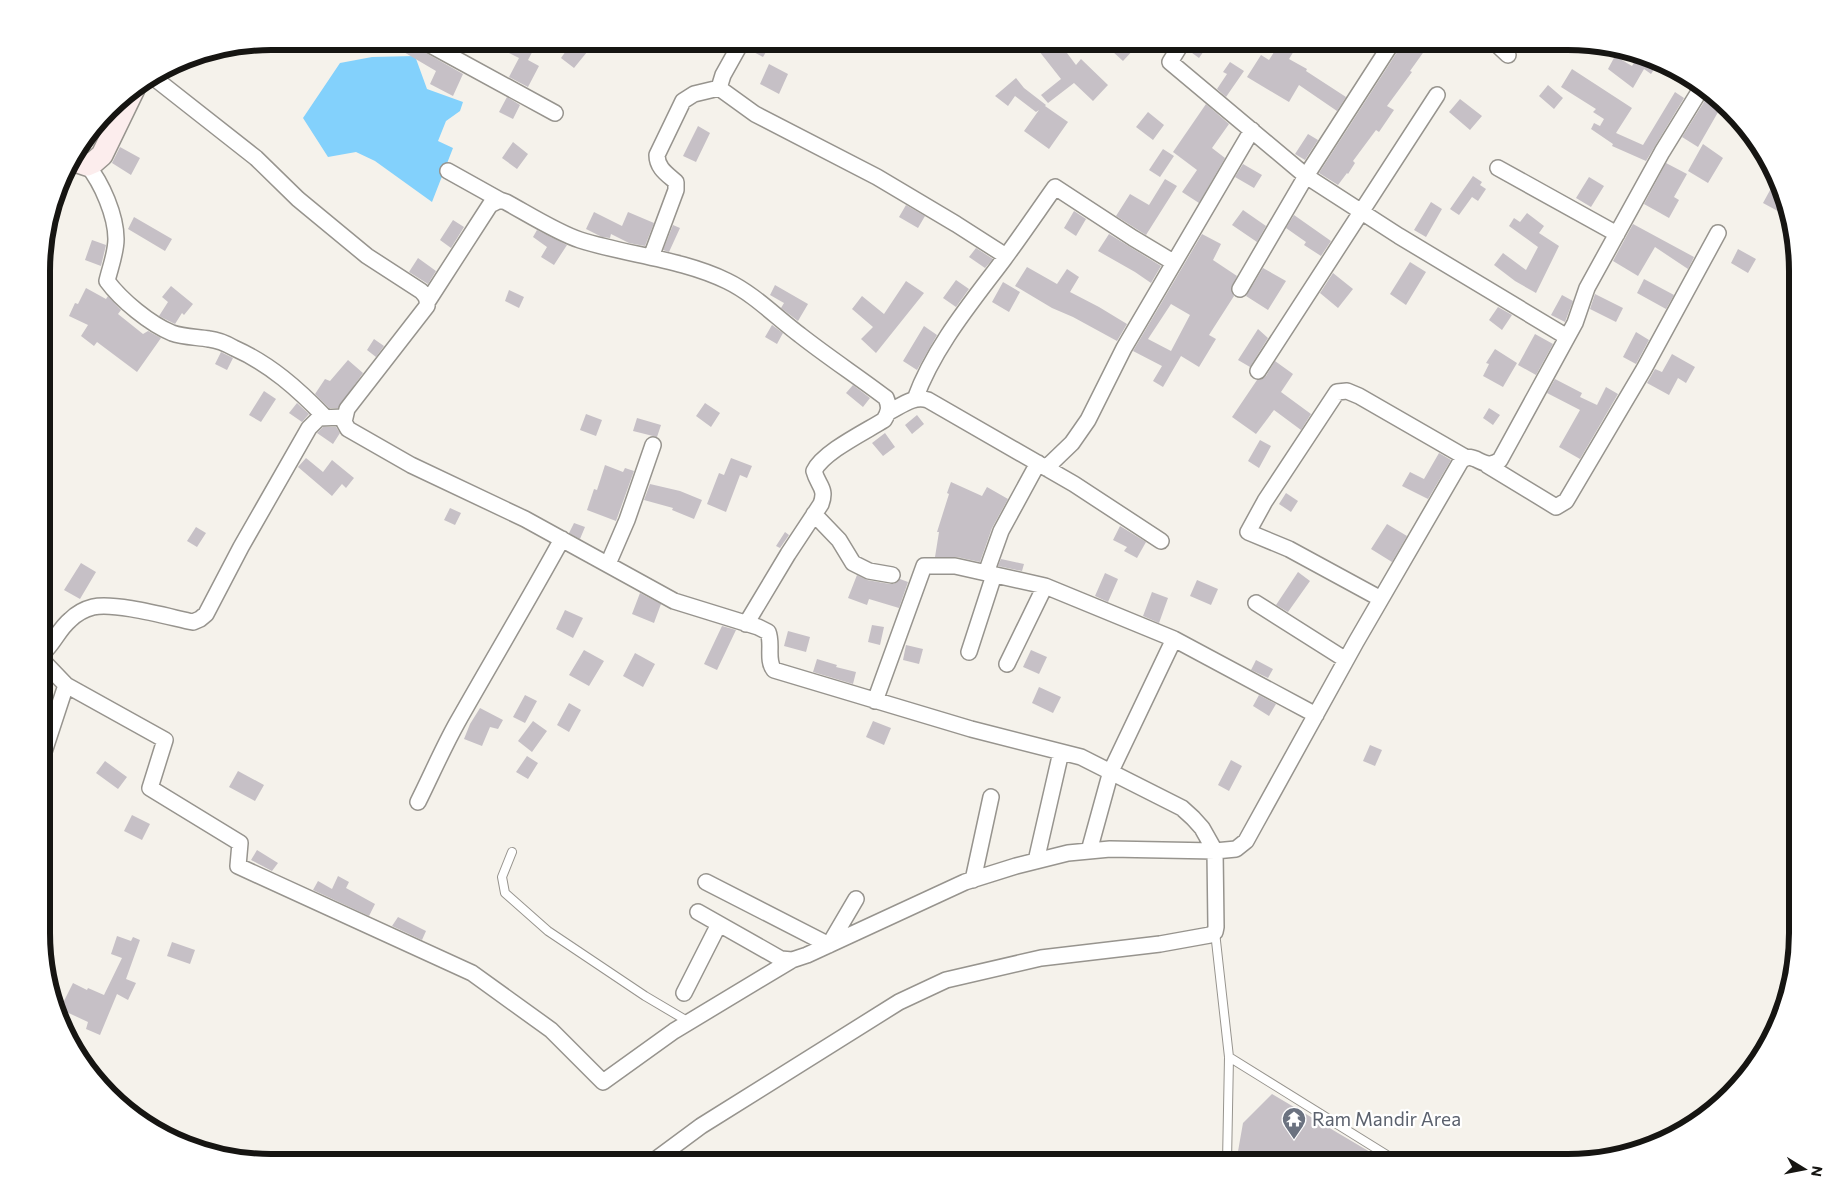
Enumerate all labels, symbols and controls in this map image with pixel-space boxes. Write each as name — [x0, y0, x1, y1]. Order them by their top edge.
temple icon: Ram Mandir Area — [1281, 1106, 1307, 1140]
place label: Ram Mandir Area — [1312, 1107, 1461, 1130]
north arrow — [1779, 1144, 1829, 1194]
text: N — [1808, 1165, 1827, 1178]

